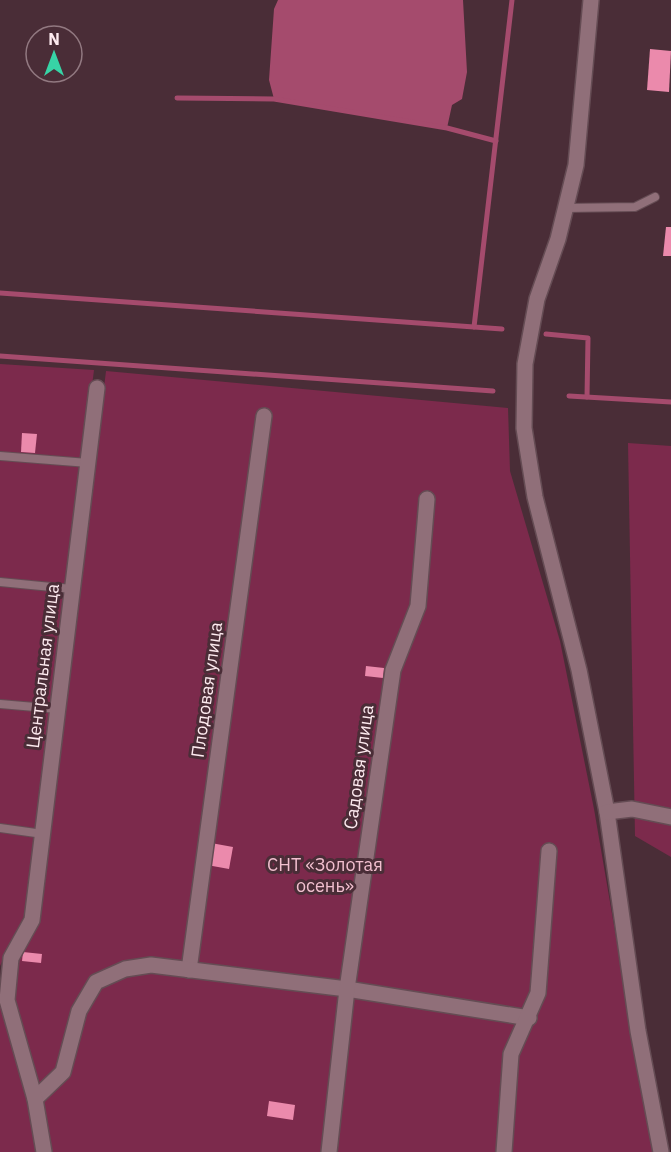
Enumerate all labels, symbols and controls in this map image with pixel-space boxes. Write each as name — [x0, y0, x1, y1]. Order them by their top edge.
north arrow — [24, 24, 84, 84]
text: N — [48, 29, 60, 49]
street label: Центральная улица — [21, 582, 64, 750]
street label: Плодовая улица — [186, 620, 227, 759]
street label: Садовая улица — [338, 703, 379, 831]
park label: СНТ «Золотая осень» — [267, 853, 383, 897]

